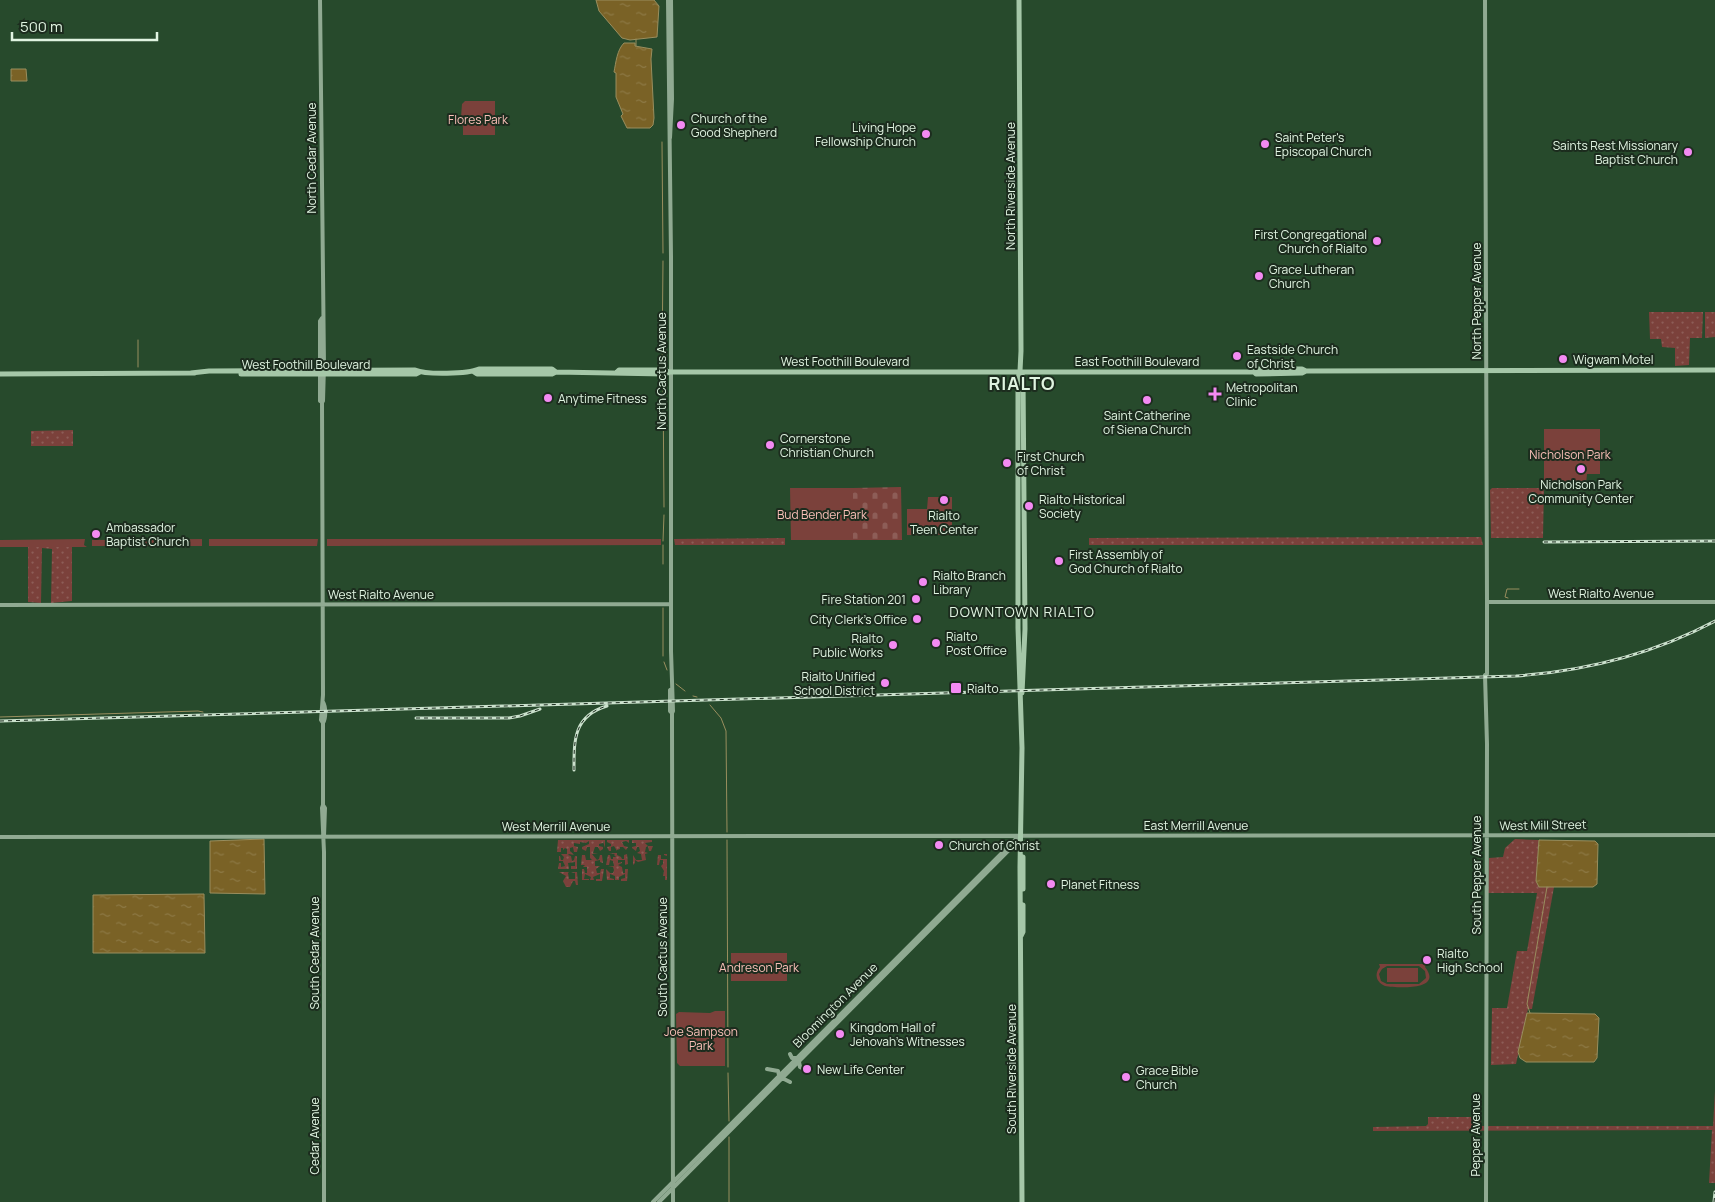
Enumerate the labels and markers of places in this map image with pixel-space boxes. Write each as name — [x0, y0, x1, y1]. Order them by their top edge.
place label: Church of the Good Shepherd — [691, 110, 777, 141]
marker: Church of the Good Shepherd — [675, 119, 687, 131]
place label: Living Hope Fellowship Church — [815, 119, 916, 150]
marker: Living Hope Fellowship Church — [920, 128, 932, 140]
place label: Saint Peter's Episcopal Church — [1275, 129, 1371, 160]
place label: Saints Rest Missionary Baptist Church — [1553, 137, 1679, 168]
marker: Saint Peter's Episcopal Church — [1259, 138, 1271, 150]
marker: Saints Rest Missionary Baptist Church — [1682, 146, 1694, 158]
place label: First Congregational Church of Rialto — [1254, 226, 1367, 257]
marker: First Congregational Church of Rialto — [1371, 235, 1383, 247]
place label: Grace Lutheran Church — [1269, 261, 1354, 292]
marker: Grace Lutheran Church — [1253, 270, 1265, 282]
place label: Eastside Church of Christ — [1247, 341, 1338, 372]
marker: Eastside Church of Christ — [1231, 350, 1243, 362]
place label: Wigwam Motel — [1573, 351, 1654, 368]
marker: Wigwam Motel — [1557, 353, 1569, 365]
place label: Metropolitan Clinic — [1226, 379, 1298, 410]
marker: Metropolitan Clinic — [1208, 387, 1222, 401]
place label: Anytime Fitness — [558, 390, 647, 407]
marker: Anytime Fitness — [542, 392, 554, 404]
marker: Saint Catherine of Siena Church — [1141, 394, 1153, 406]
place label: Saint Catherine of Siena Church — [1103, 407, 1191, 438]
place label: Cornerstone Christian Church — [780, 430, 874, 461]
marker: Cornerstone Christian Church — [764, 439, 776, 451]
place label: First Church of Christ — [1017, 448, 1084, 479]
marker: First Church of Christ — [1001, 457, 1013, 469]
marker: Nicholson Park Community Center — [1575, 463, 1587, 475]
place label: Nicholson Park Community Center — [1529, 476, 1634, 507]
place label: Rialto Historical Society — [1039, 491, 1125, 522]
marker: Rialto Teen Center — [938, 494, 950, 506]
marker: Rialto Historical Society — [1023, 500, 1035, 512]
place label: Rialto Teen Center — [910, 507, 979, 538]
place label: Ambassador Baptist Church — [106, 519, 189, 550]
marker: Ambassador Baptist Church — [90, 528, 102, 540]
place label: First Assembly of God Church of Rialto — [1069, 546, 1183, 577]
marker: First Assembly of God Church of Rialto — [1053, 555, 1065, 567]
place label: Rialto Branch Library — [933, 567, 1006, 598]
marker: Rialto Branch Library — [917, 576, 929, 588]
place label: Fire Station 201 — [822, 591, 906, 608]
marker: Fire Station 201 — [910, 593, 922, 605]
place label: City Clerk's Office — [810, 611, 907, 628]
marker: City Clerk's Office — [911, 613, 923, 625]
place label: Rialto Post Office — [946, 628, 1007, 659]
place label: Rialto Public Works — [813, 630, 883, 661]
marker: Rialto Post Office — [930, 637, 942, 649]
marker: Rialto Public Works — [887, 639, 899, 651]
place label: Rialto Unified School District — [794, 668, 875, 699]
marker: Rialto Unified School District — [879, 677, 891, 689]
place label: Rialto — [967, 680, 999, 697]
marker: Rialto — [949, 681, 963, 695]
place label: Church of Christ — [949, 837, 1040, 854]
marker: Church of Christ — [933, 839, 945, 851]
place label: Planet Fitness — [1061, 876, 1139, 893]
marker: Planet Fitness — [1045, 878, 1057, 890]
place label: Rialto High School — [1437, 945, 1503, 976]
marker: Rialto High School — [1421, 954, 1433, 966]
place label: Kingdom Hall of Jehovah's Witnesses — [850, 1019, 965, 1050]
marker: Kingdom Hall of Jehovah's Witnesses — [834, 1028, 846, 1040]
place label: New Life Center — [817, 1061, 905, 1078]
place label: Grace Bible Church — [1136, 1062, 1198, 1093]
marker: New Life Center — [801, 1063, 813, 1075]
marker: Grace Bible Church — [1120, 1071, 1132, 1083]

